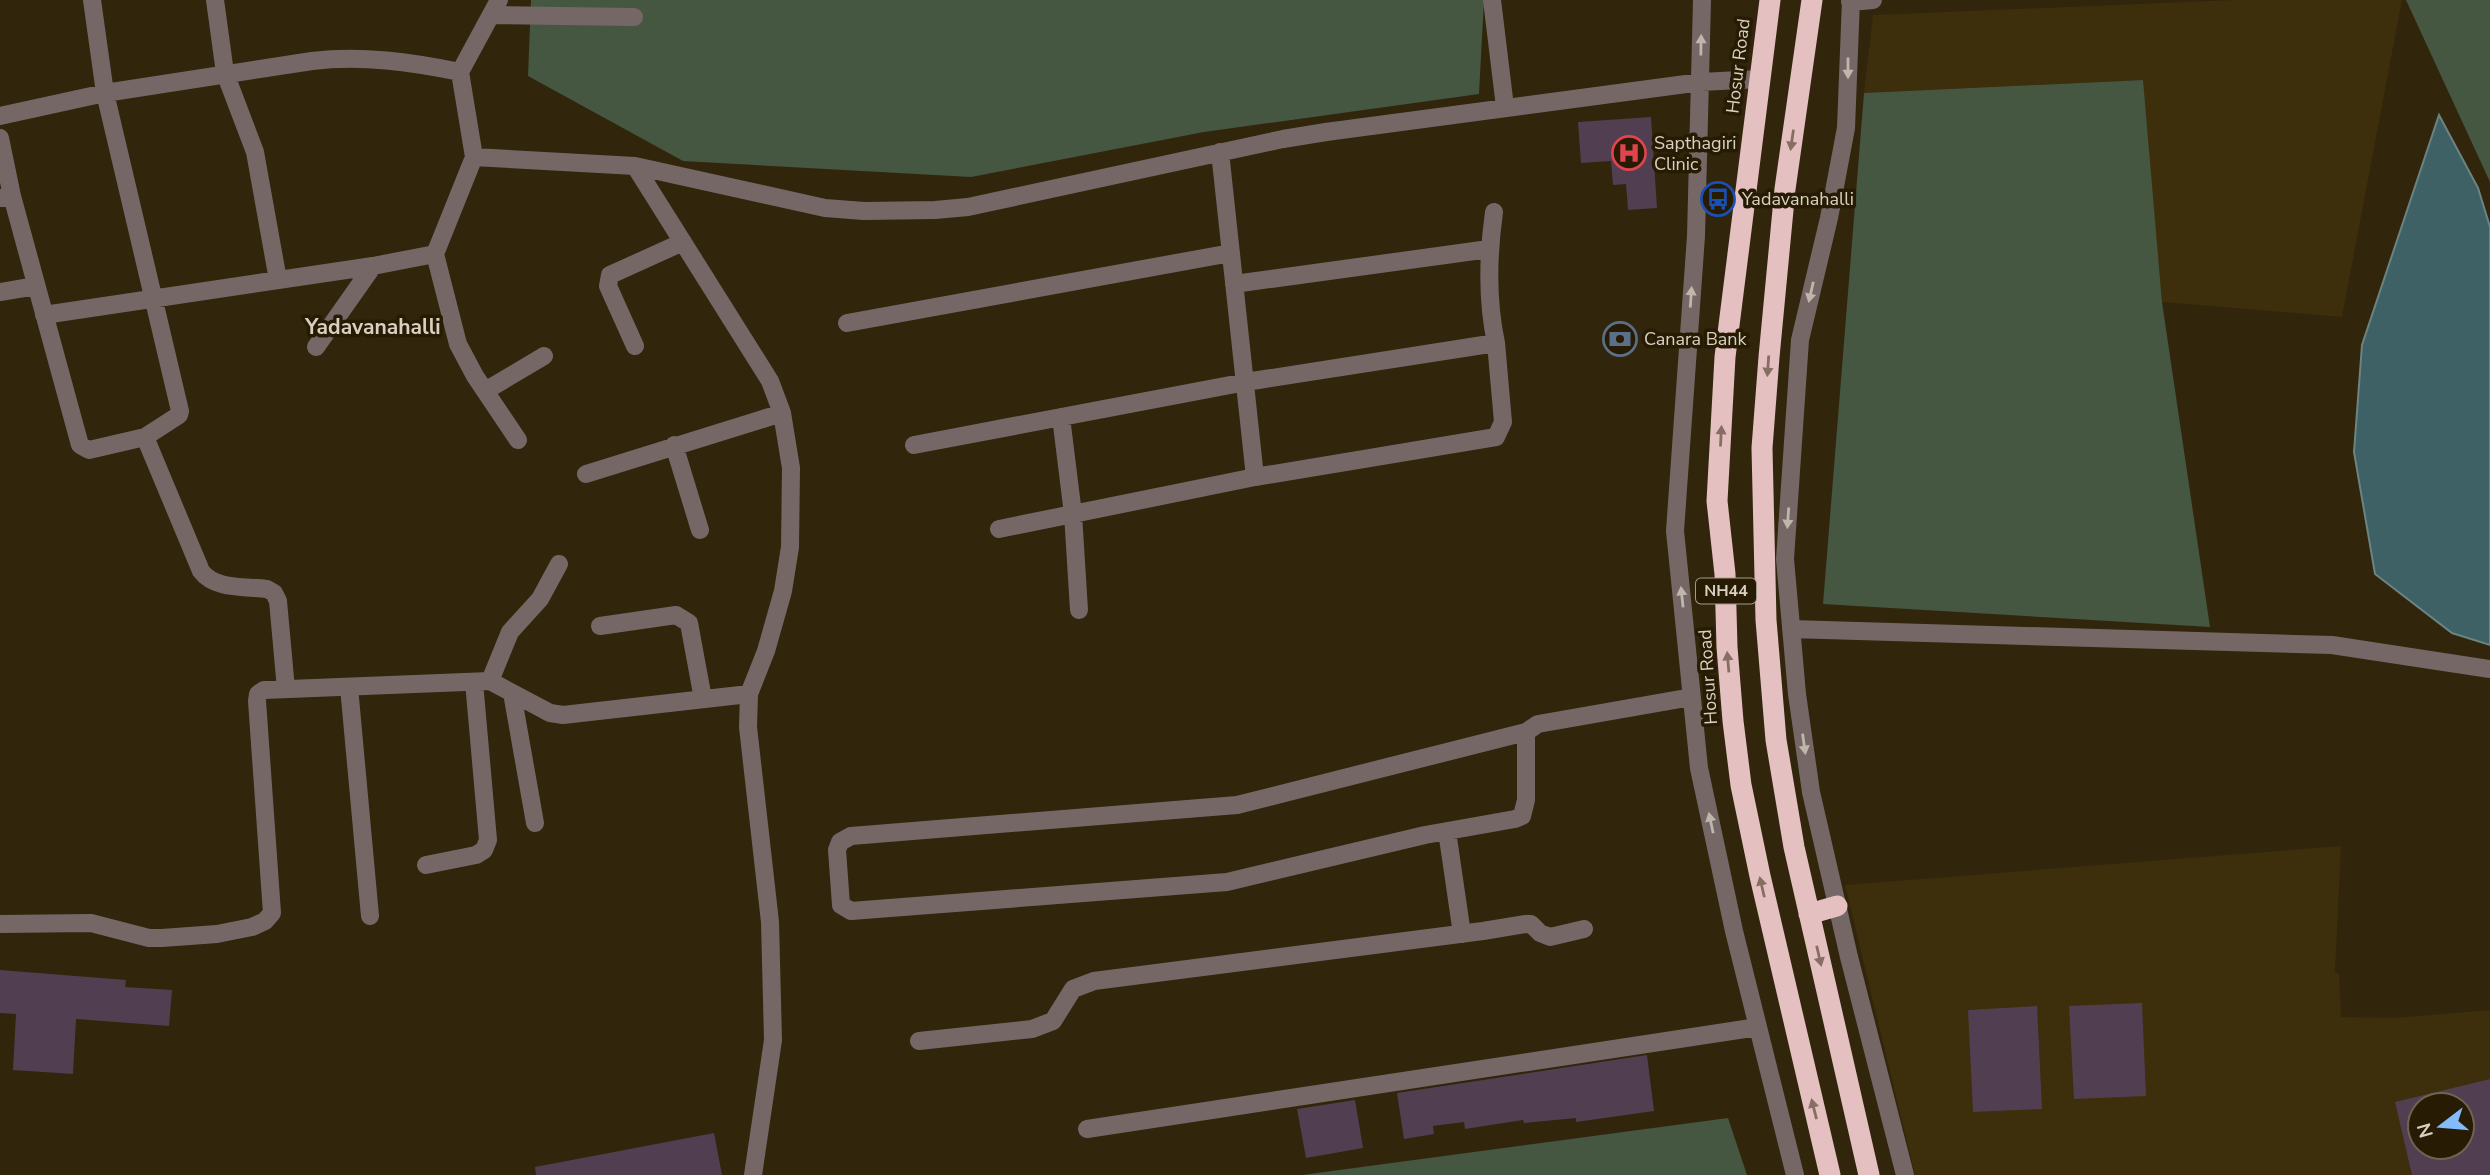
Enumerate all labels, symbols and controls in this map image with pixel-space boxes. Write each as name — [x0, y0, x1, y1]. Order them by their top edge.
street label: Hosur Road — [1720, 17, 1756, 115]
one-way arrow — [1695, 34, 1707, 56]
one-way arrow — [1842, 57, 1854, 79]
one-way arrow — [1786, 129, 1797, 151]
place label: Sapthagiri Clinic — [1654, 131, 1736, 176]
hospital icon: Sapthagiri Clinic — [1610, 134, 1648, 172]
bus stop icon: Yadavanahalli — [1699, 180, 1737, 218]
place label: Yadavanahalli — [1741, 187, 1854, 211]
one-way arrow — [1805, 281, 1816, 303]
one-way arrow — [1686, 286, 1697, 308]
district label: Yadavanahalli — [304, 313, 441, 341]
bank icon: Canara Bank — [1601, 320, 1639, 358]
place label: Canara Bank — [1644, 327, 1748, 351]
one-way arrow — [1762, 356, 1773, 378]
one-way arrow — [1715, 424, 1726, 446]
one-way arrow — [1782, 507, 1793, 529]
road number: NH44 — [1696, 578, 1756, 604]
one-way arrow — [1676, 586, 1687, 608]
street label: Hosur Road — [1693, 629, 1723, 725]
one-way arrow — [1722, 651, 1733, 673]
one-way arrow — [1799, 733, 1810, 755]
one-way arrow — [1705, 812, 1716, 834]
one-way arrow — [1756, 876, 1767, 898]
one-way arrow — [1813, 946, 1824, 968]
north arrow — [2406, 1091, 2476, 1161]
one-way arrow — [1808, 1098, 1819, 1120]
text: N — [2411, 1120, 2440, 1141]

